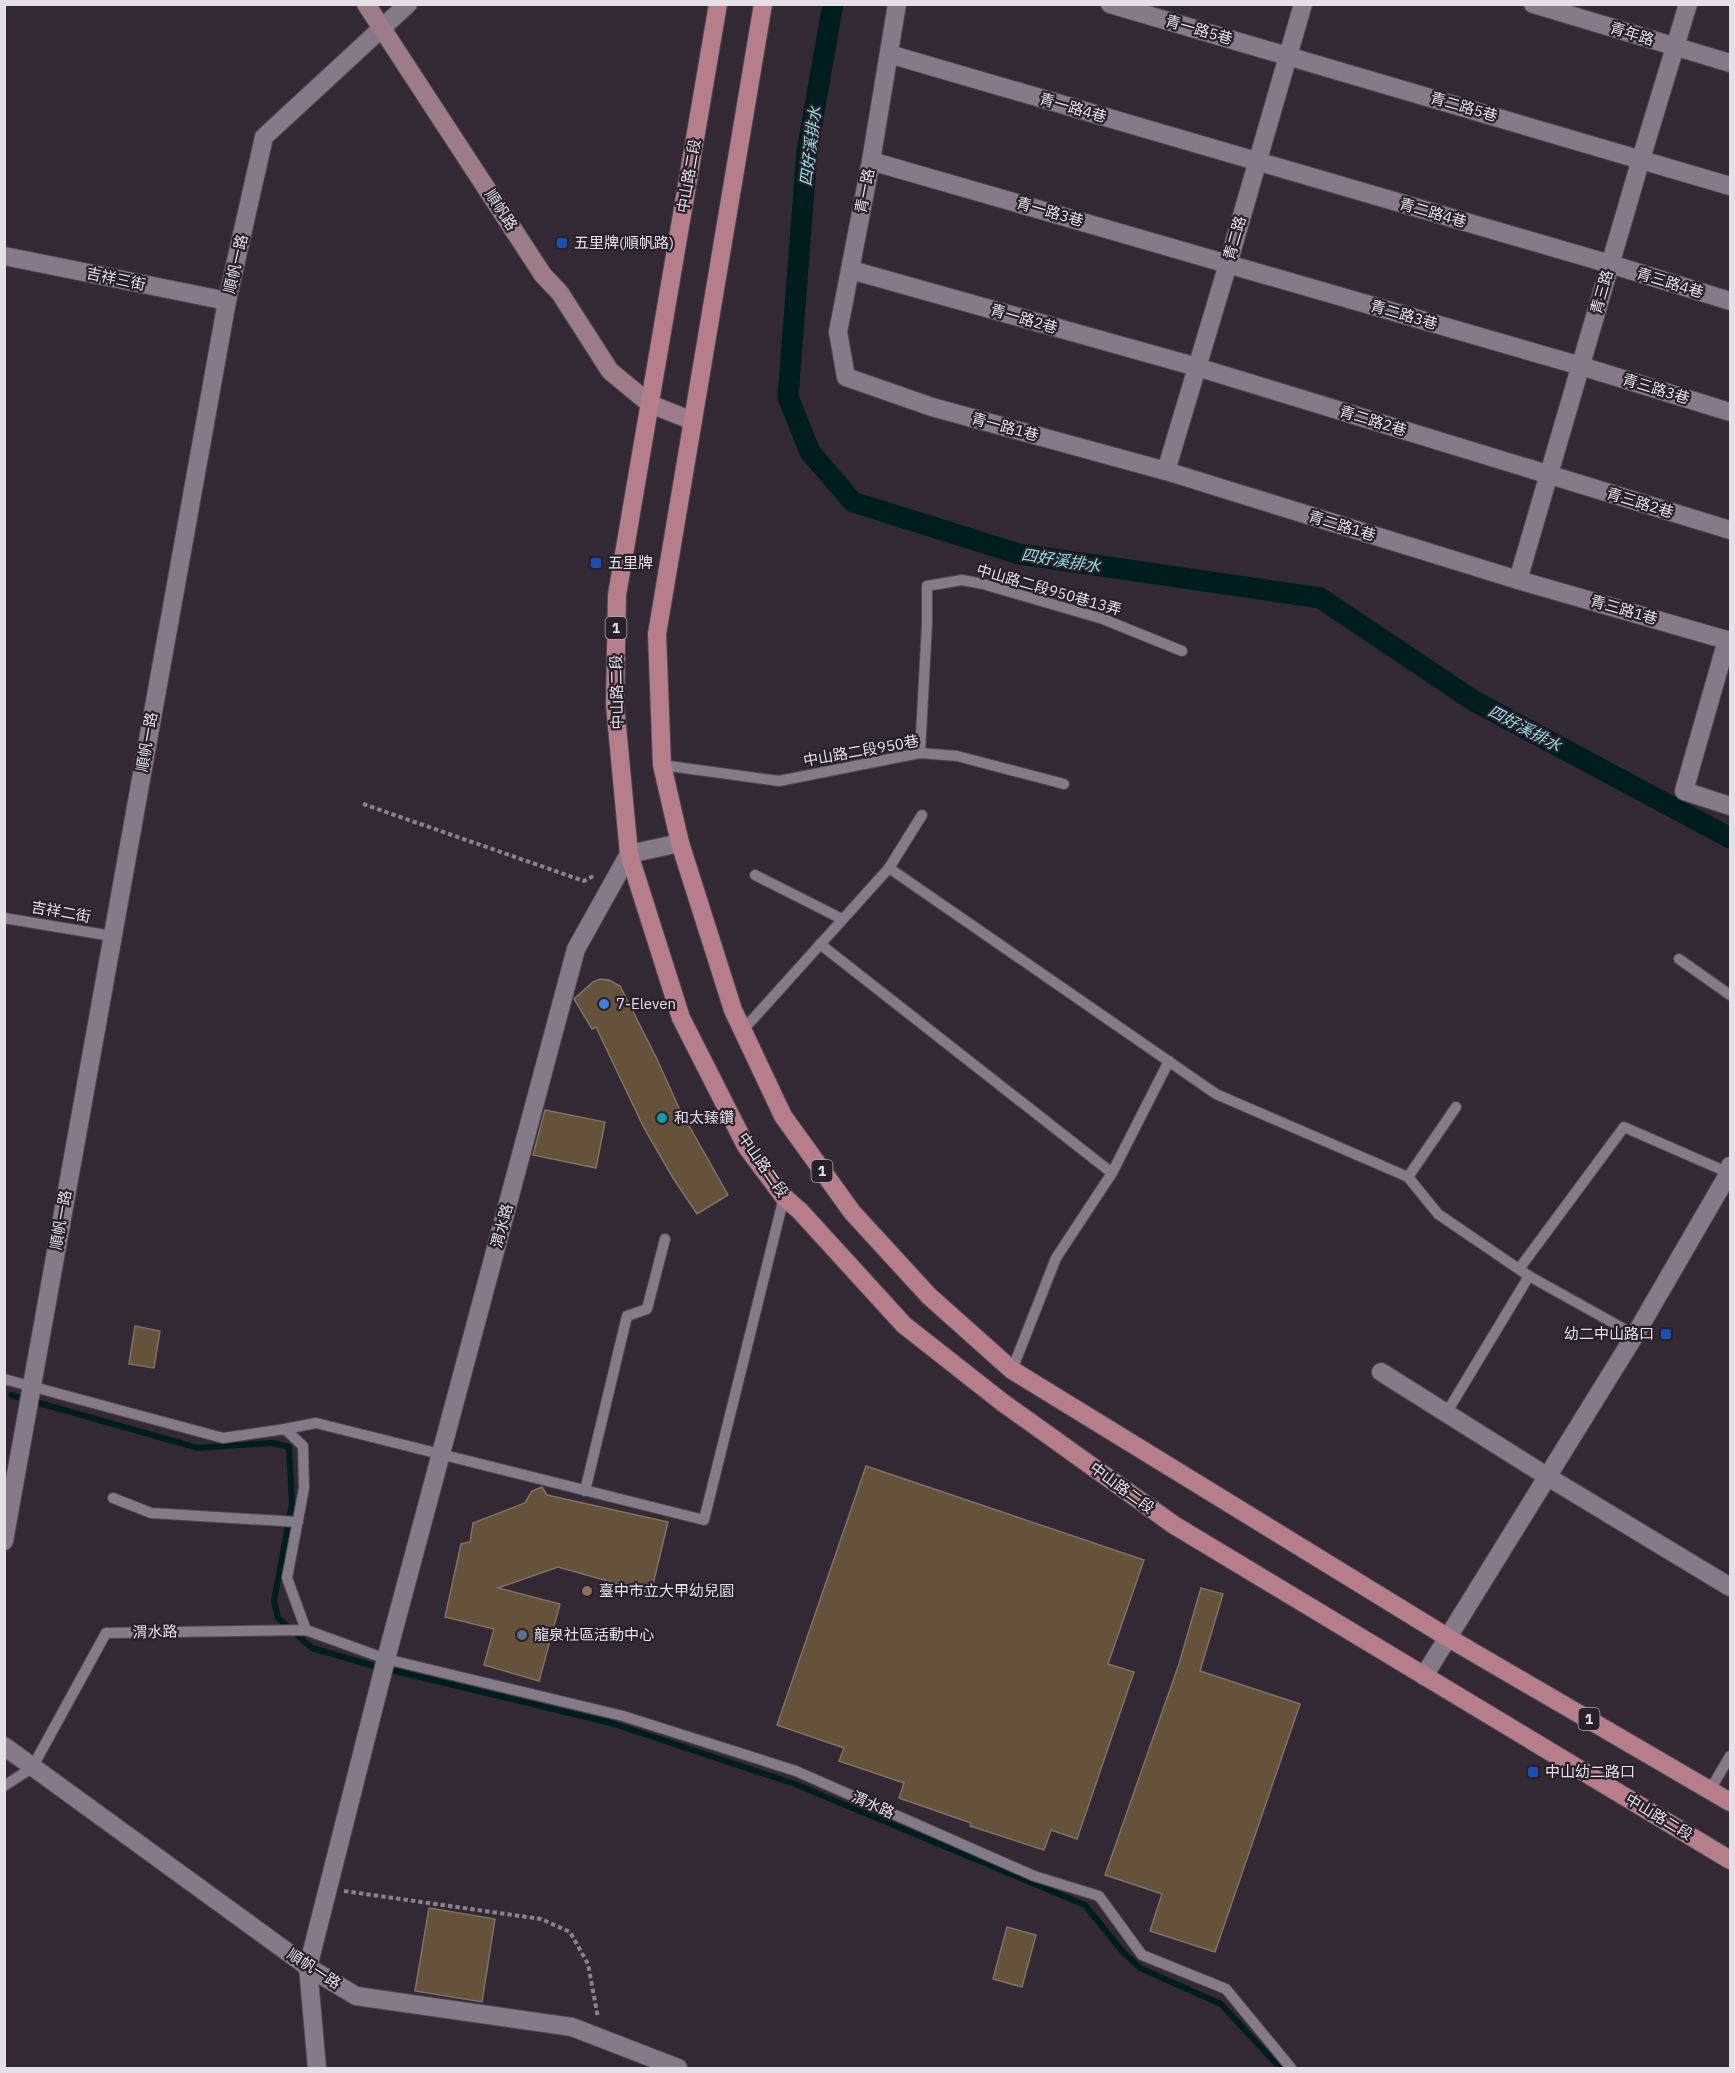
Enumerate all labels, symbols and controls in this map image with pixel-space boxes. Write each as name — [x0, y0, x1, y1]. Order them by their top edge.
street label: 青一路5巷 — [1163, 11, 1235, 48]
street label: 青年路 — [1608, 18, 1656, 49]
street label: 青二路5巷 — [1428, 88, 1500, 125]
street label: 青一路4巷 — [1037, 89, 1109, 126]
water label: 四好溪排水 — [795, 104, 825, 187]
street label: 中山路二段 — [673, 137, 704, 215]
street label: 青一路 — [851, 167, 878, 215]
street label: 順帆路 — [481, 186, 522, 234]
street label: 青一路3巷 — [1014, 193, 1086, 230]
street label: 青二路4巷 — [1397, 194, 1469, 231]
street label: 青二路 — [1219, 214, 1250, 262]
street label: 順帆一路 — [220, 233, 252, 295]
place label: 五里牌(順帆路) — [574, 233, 674, 252]
marker: 五里牌(順帆路) — [555, 236, 569, 250]
street label: 吉祥三街 — [85, 263, 147, 294]
street label: 青三路4巷 — [1634, 263, 1706, 302]
street label: 青三路 — [1586, 268, 1617, 316]
street label: 青二路3巷 — [1368, 296, 1440, 333]
street label: 青一路2巷 — [988, 300, 1060, 337]
street label: 青三路3巷 — [1620, 369, 1692, 408]
street label: 青二路2巷 — [1337, 401, 1409, 440]
street label: 青一路1巷 — [969, 408, 1041, 445]
street label: 青三路2巷 — [1604, 483, 1676, 522]
street label: 青二路1巷 — [1306, 506, 1378, 545]
water label: 四好溪排水 — [1020, 544, 1103, 576]
place label: 五里牌 — [608, 553, 653, 572]
marker: 五里牌 — [589, 556, 603, 570]
street label: 中山路二段950巷13弄 — [974, 560, 1124, 619]
street label: 青三路1巷 — [1588, 591, 1660, 628]
road number: 1 — [606, 617, 626, 639]
street label: 中山路二段 — [606, 654, 627, 730]
water label: 四好溪排水 — [1485, 700, 1566, 756]
street label: 順帆一路 — [132, 711, 161, 773]
street label: 中山路二段950巷 — [802, 731, 920, 770]
street label: 吉祥二街 — [30, 897, 92, 926]
place label: 7-Eleven — [616, 994, 676, 1013]
marker: 7-Eleven — [597, 997, 611, 1011]
place label: 和太臻鑽 — [674, 1108, 734, 1127]
marker: 和太臻鑽 — [655, 1111, 669, 1125]
street label: 中山路二段 — [734, 1129, 793, 1201]
road number: 1 — [812, 1160, 832, 1182]
street label: 順帆一路 — [46, 1189, 75, 1251]
street label: 渭水路 — [487, 1202, 517, 1250]
place label: 幼二中山路口 — [1564, 1324, 1654, 1343]
marker: 幼二中山路口 — [1659, 1327, 1673, 1341]
street label: 中山路二段 — [1086, 1458, 1158, 1517]
place label: 臺中市立大甲幼兒園 — [599, 1581, 734, 1600]
marker: 臺中市立大甲幼兒園 — [580, 1584, 594, 1598]
street label: 渭水路 — [132, 1622, 178, 1641]
place label: 龍泉社區活動中心 — [534, 1625, 654, 1644]
marker: 龍泉社區活動中心 — [515, 1628, 529, 1642]
road number: 1 — [1578, 1708, 1600, 1730]
place label: 中山幼二路口 — [1545, 1762, 1635, 1781]
marker: 中山幼二路口 — [1526, 1765, 1540, 1779]
street label: 渭水路 — [849, 1787, 898, 1822]
street label: 中山路二段 — [1622, 1789, 1696, 1844]
street label: 順帆一路 — [284, 1944, 345, 1993]

